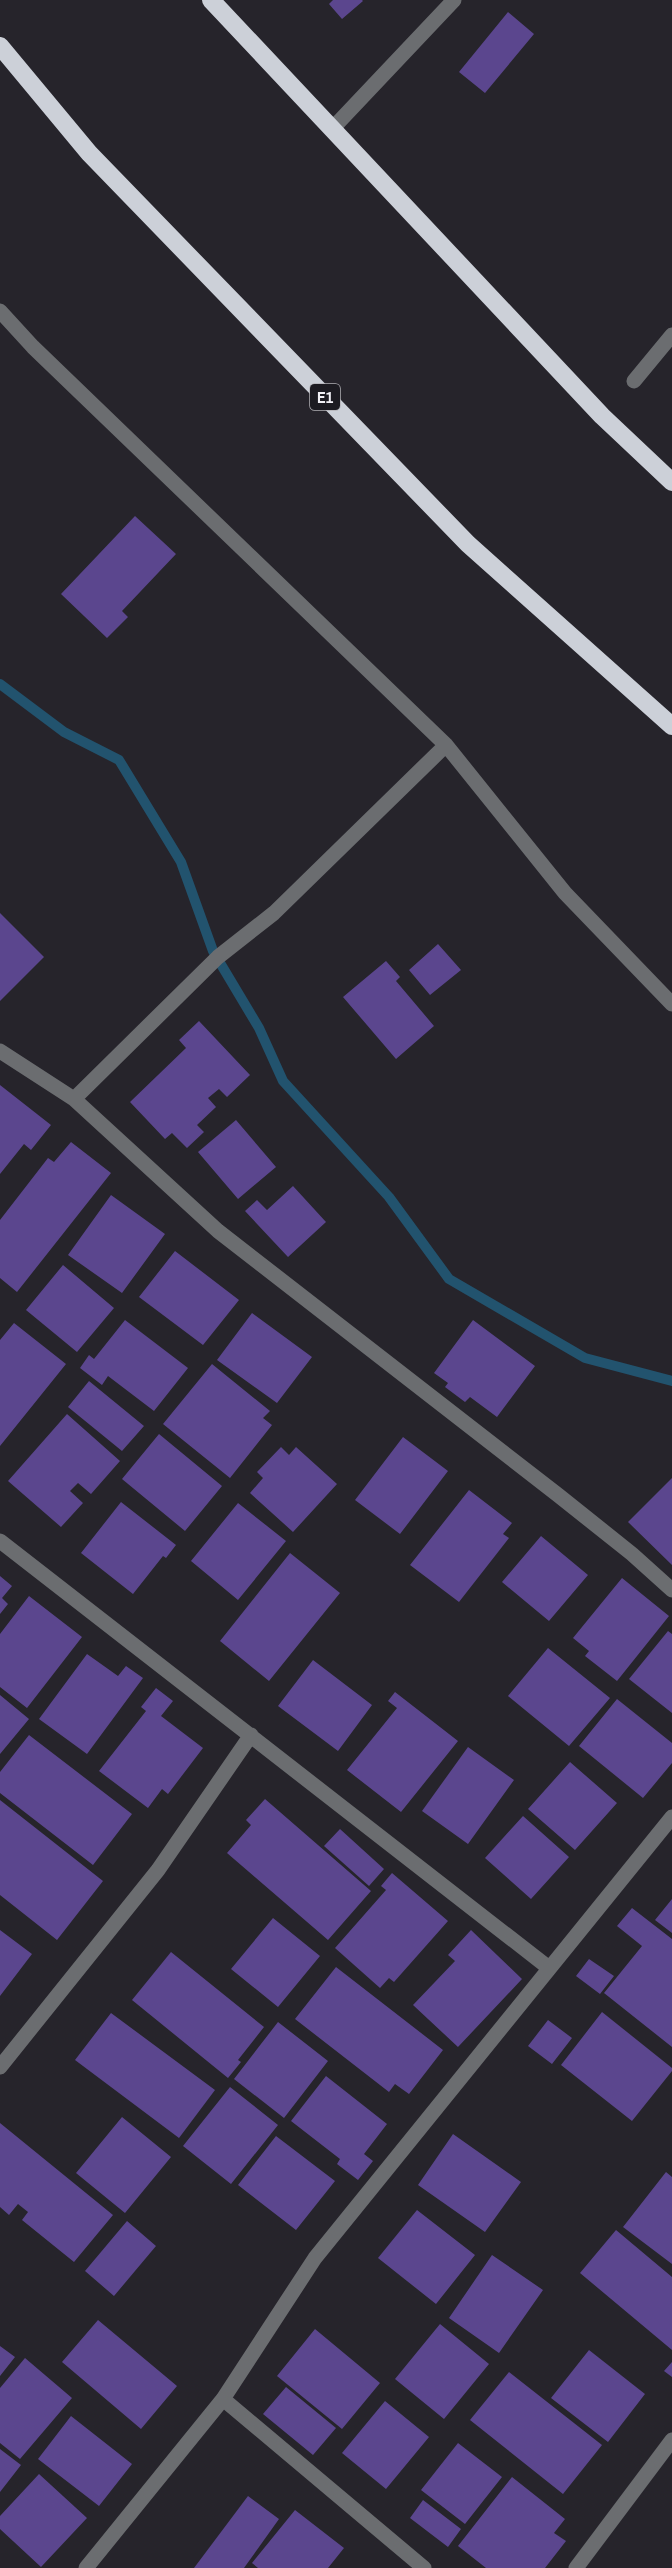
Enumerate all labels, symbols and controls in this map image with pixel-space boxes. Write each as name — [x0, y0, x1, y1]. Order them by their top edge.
road number: E1 — [310, 384, 340, 410]

